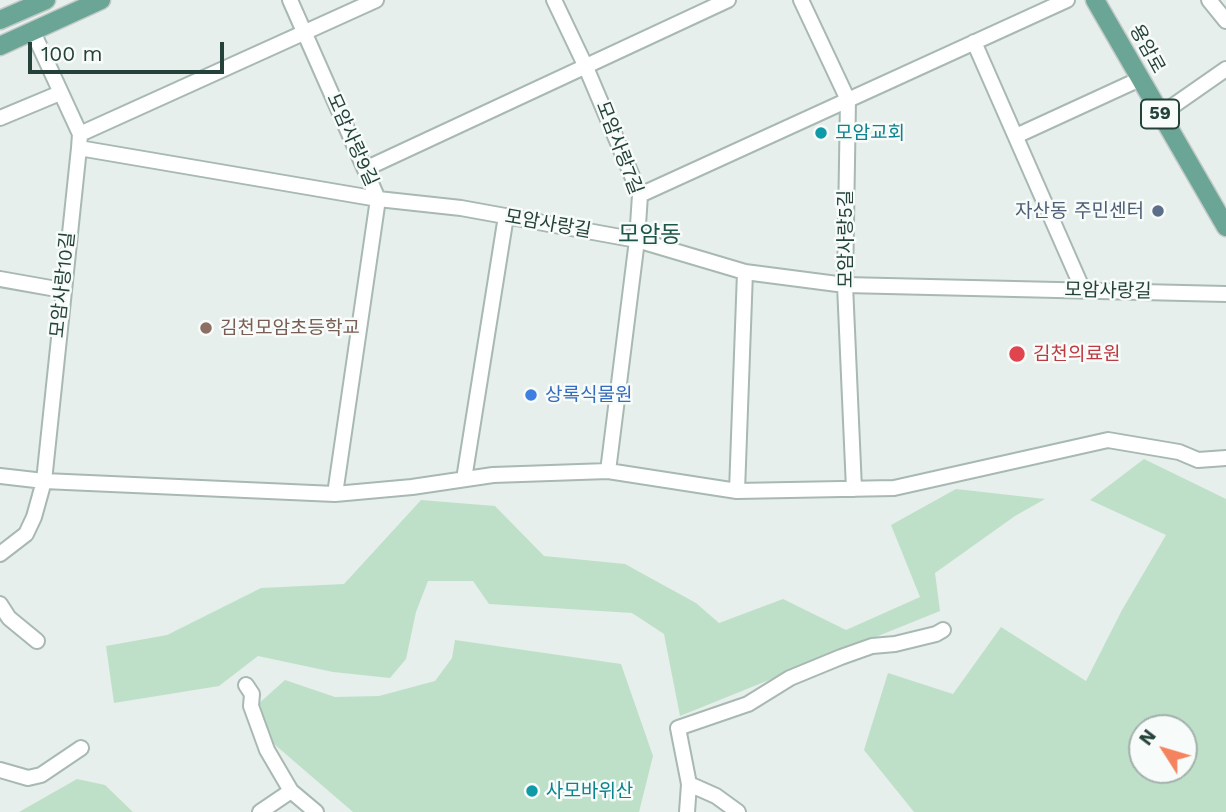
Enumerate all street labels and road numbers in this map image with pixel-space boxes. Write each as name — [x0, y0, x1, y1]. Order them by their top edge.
street label: 용암로 — [1124, 21, 1170, 77]
street label: 모암사랑9길 — [321, 90, 383, 190]
street label: 모암사랑7길 — [591, 98, 647, 198]
road number: 59 — [1141, 100, 1179, 128]
street label: 모암사랑5길 — [835, 190, 857, 288]
street label: 모암사랑길 — [503, 205, 593, 243]
street label: 모암사랑10길 — [46, 231, 80, 339]
street label: 모암사랑길 — [1064, 279, 1152, 303]

